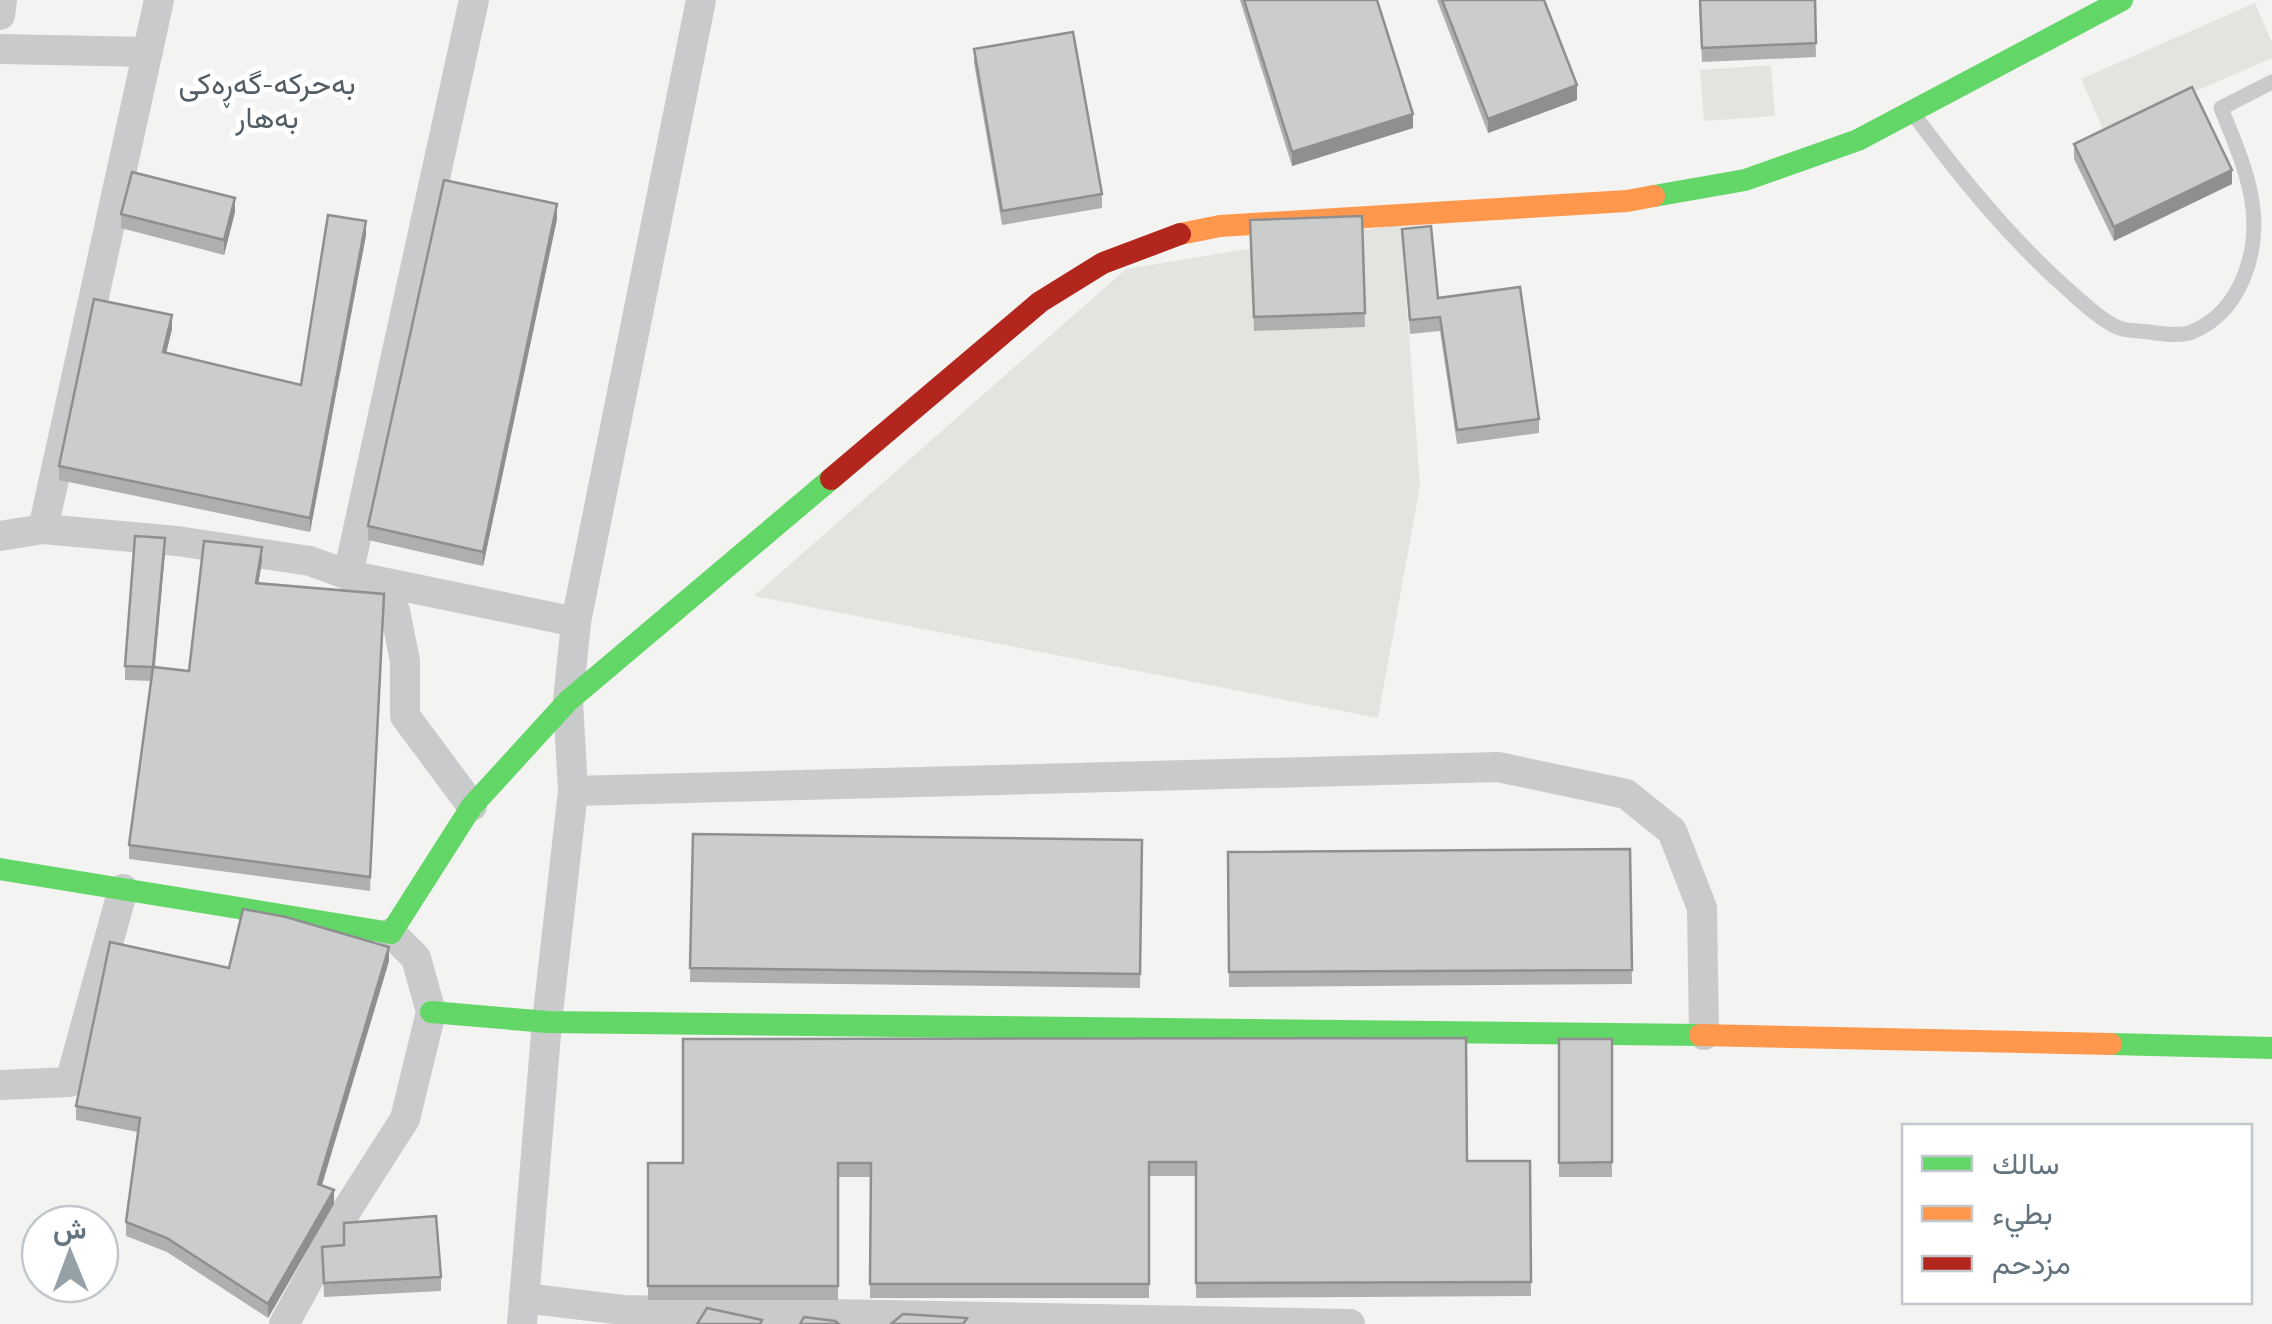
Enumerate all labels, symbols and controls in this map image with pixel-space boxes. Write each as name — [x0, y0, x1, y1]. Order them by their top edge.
district label: بەحرکە-گەڕەکی بەهار — [178, 65, 356, 136]
legend — [1902, 1124, 2252, 1304]
text: سالك — [1992, 1145, 2059, 1182]
text: بطيء — [1992, 1195, 2053, 1238]
north arrow — [20, 1204, 120, 1304]
text: ش — [52, 1212, 87, 1246]
text: مزدحم — [1992, 1245, 2071, 1283]

